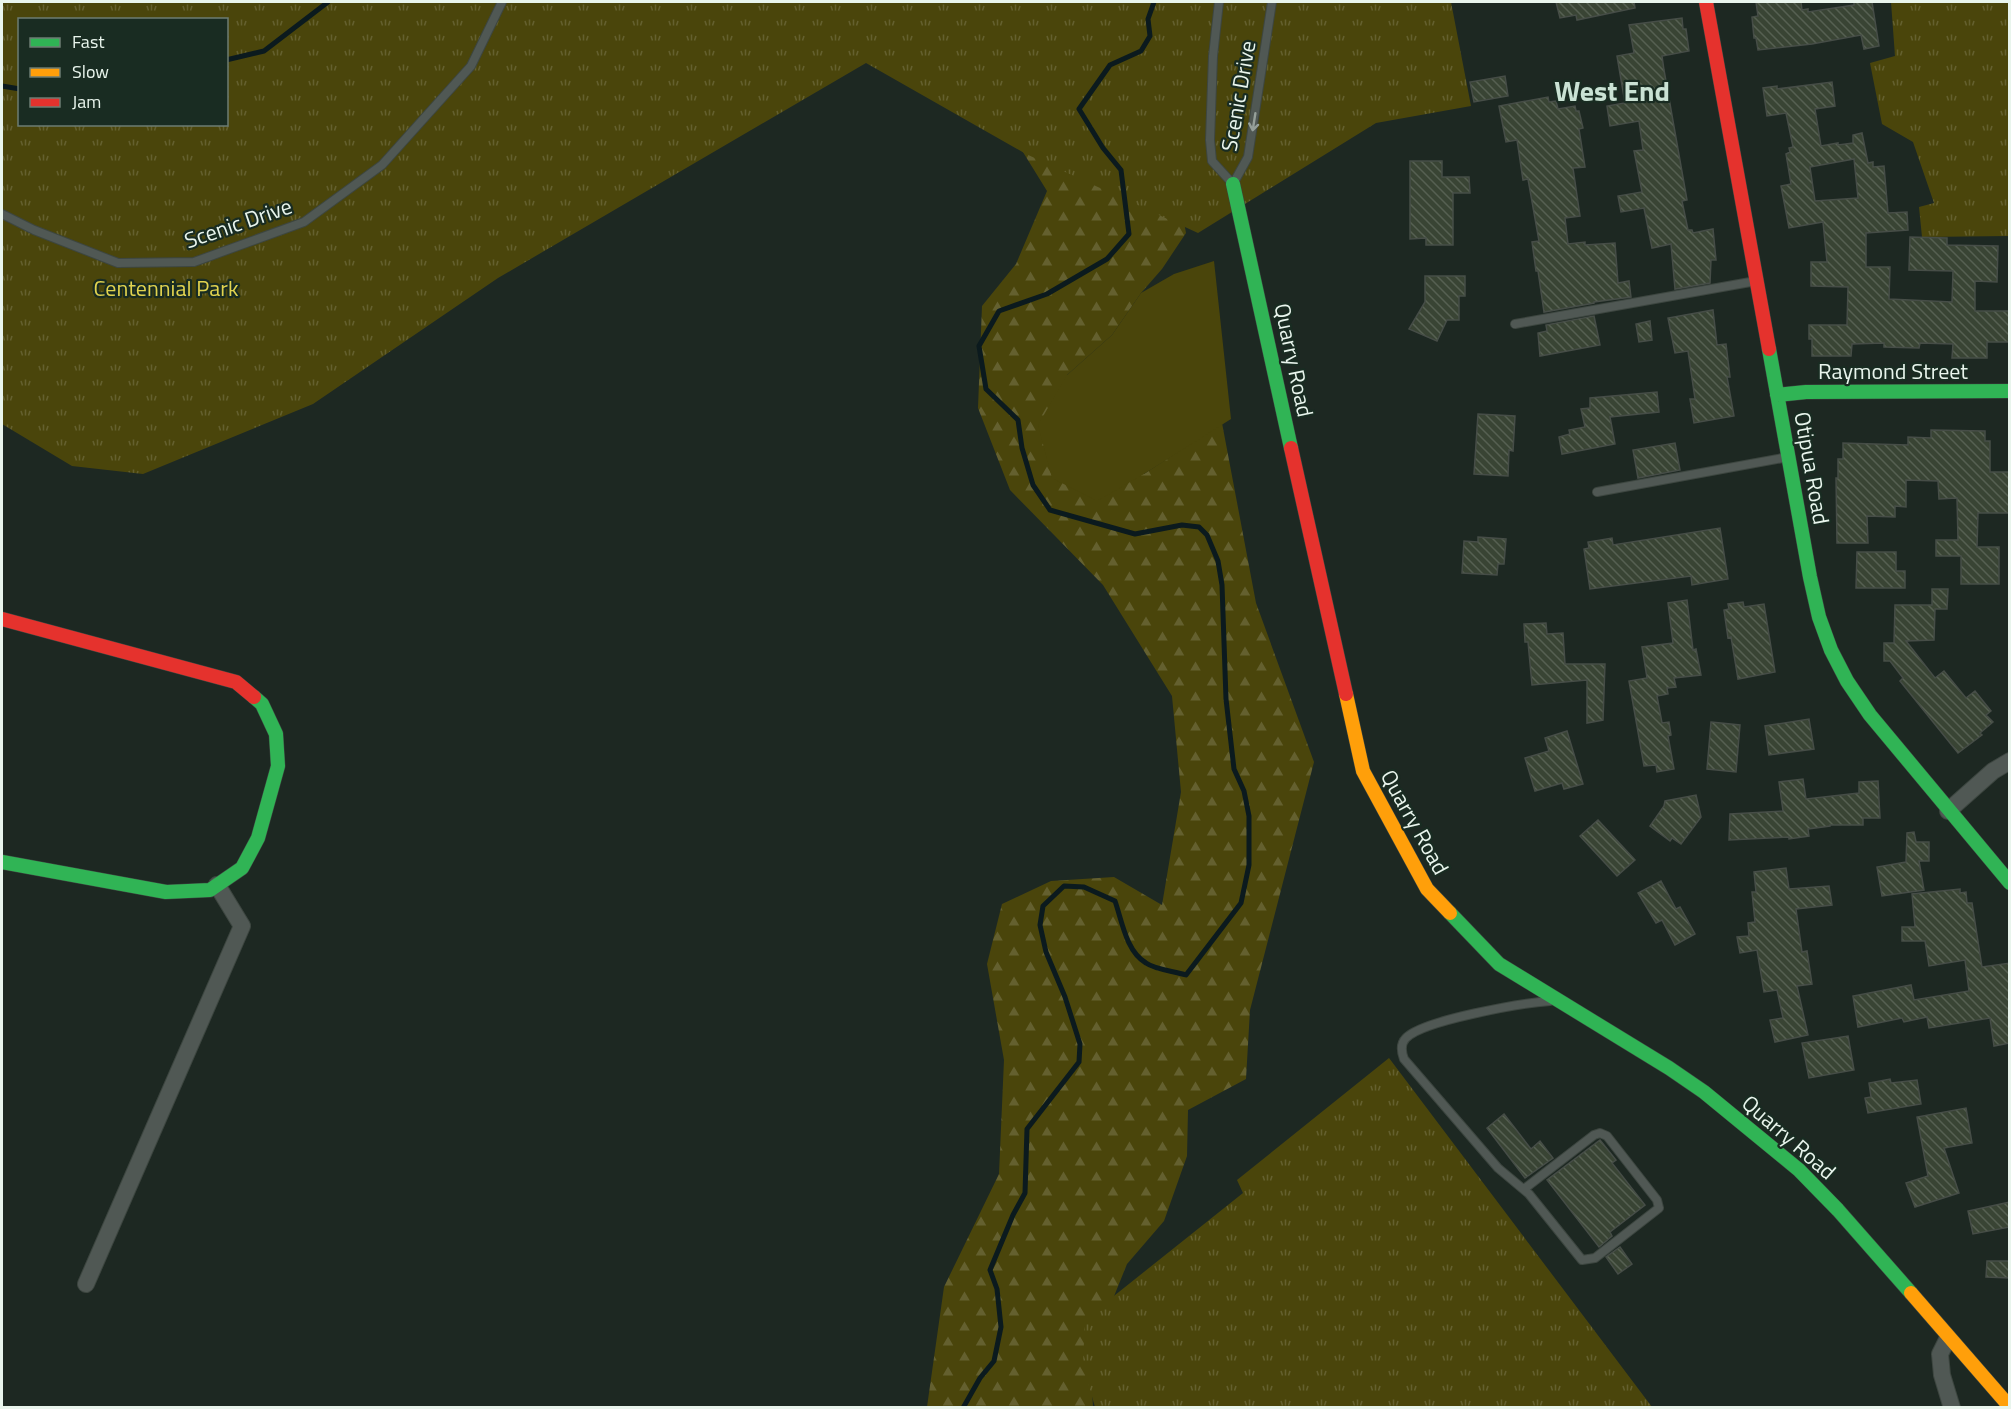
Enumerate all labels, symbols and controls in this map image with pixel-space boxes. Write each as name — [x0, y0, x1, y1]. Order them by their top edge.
legend — [18, 18, 228, 126]
text: Fast — [72, 28, 105, 55]
street label: Scenic Drive — [1212, 38, 1264, 154]
text: Slow — [72, 58, 109, 85]
district label: West End — [1554, 69, 1670, 112]
text: Jam — [72, 88, 101, 115]
one-way arrow — [1248, 111, 1259, 131]
street label: Scenic Drive — [180, 189, 296, 257]
park label: Centennial Park — [94, 271, 239, 305]
street label: Quarry Road — [1265, 300, 1323, 420]
street label: Raymond Street — [1818, 354, 1968, 388]
street label: Otipua Road — [1785, 409, 1839, 527]
street label: Quarry Road — [1372, 763, 1458, 881]
street label: Quarry Road — [1734, 1086, 1844, 1188]

